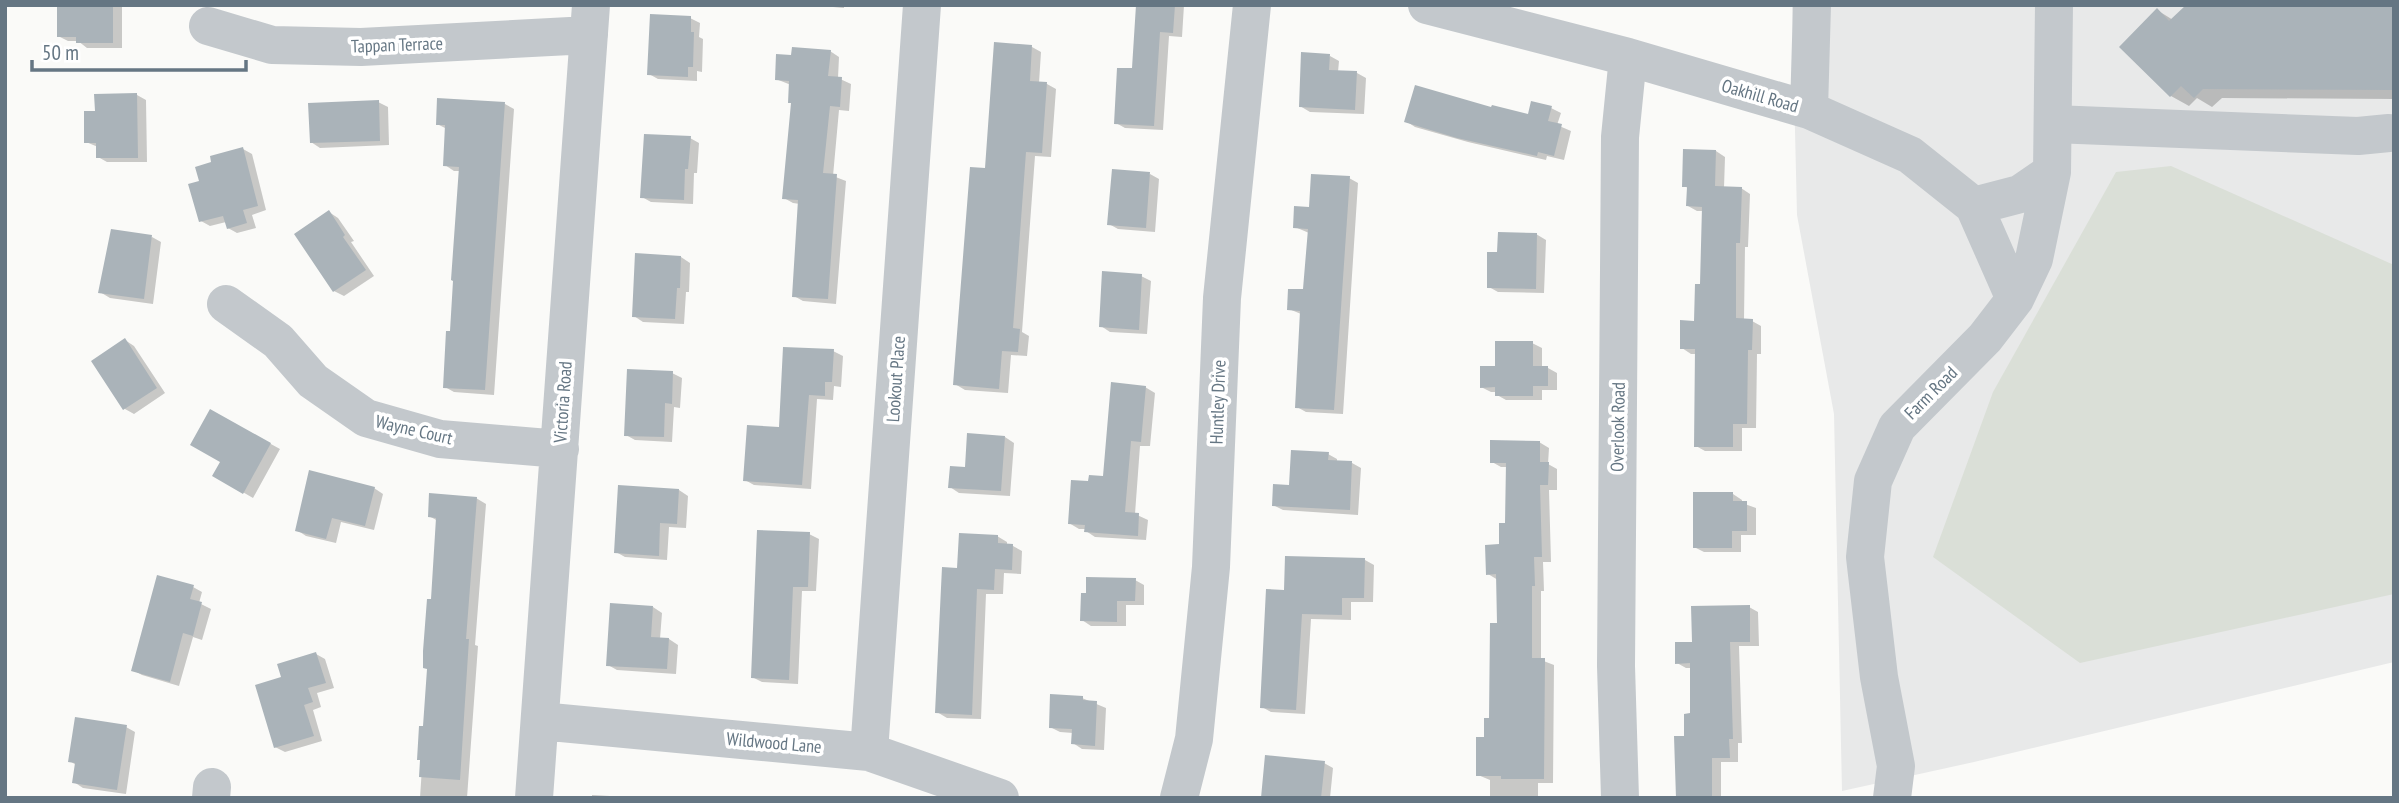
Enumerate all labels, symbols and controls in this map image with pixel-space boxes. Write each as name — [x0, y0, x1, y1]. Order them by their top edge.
scale bar — [32, 28, 245, 72]
street label: Tappan Terrace — [351, 31, 443, 58]
text: 50 m — [42, 39, 79, 66]
street label: Oakhill Road — [1719, 74, 1801, 117]
street label: Lookout Place — [881, 335, 910, 423]
street label: Huntley Drive — [1205, 359, 1230, 445]
street label: Victoria Road — [548, 360, 577, 445]
street label: Farm Road — [1899, 361, 1962, 424]
street label: Overlook Road — [1605, 382, 1630, 472]
street label: Wayne Court — [373, 410, 455, 450]
street label: Wildwood Lane — [726, 727, 823, 758]

